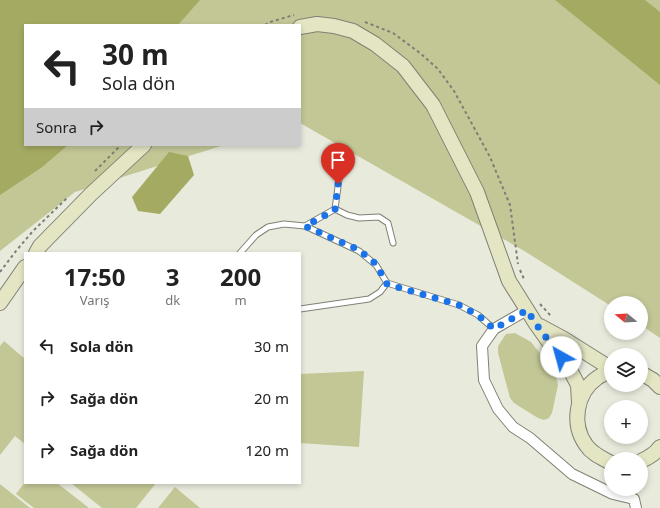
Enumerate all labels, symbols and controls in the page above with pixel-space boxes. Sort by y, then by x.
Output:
text: 30 m [102,35,169,73]
icon: left [36,40,88,92]
text: Sola dön [102,71,175,95]
icon: right [85,116,107,138]
text: Sonra [36,117,77,137]
pin [321,143,355,184]
icon: arrive [327,149,349,171]
text: 17:50 [64,260,125,293]
text: 3 [166,260,180,293]
text: 200 [220,260,261,293]
text: Varış [80,291,110,309]
text: dk [165,291,180,309]
text: m [235,291,247,309]
north arrow [604,296,648,340]
map controls [604,296,648,496]
icon: left [36,335,58,357]
text: Sola dön [70,336,134,356]
text: 30 m [254,336,289,356]
position arrow [540,336,582,378]
button: layers [604,348,648,392]
icon: right [36,387,58,409]
text: Sağa dön [70,388,138,408]
text: 20 m [254,388,289,408]
button: + [604,400,648,444]
icon: right [36,439,58,461]
text: Sağa dön [70,440,138,460]
text: 120 m [245,440,289,460]
button: − [604,452,648,496]

